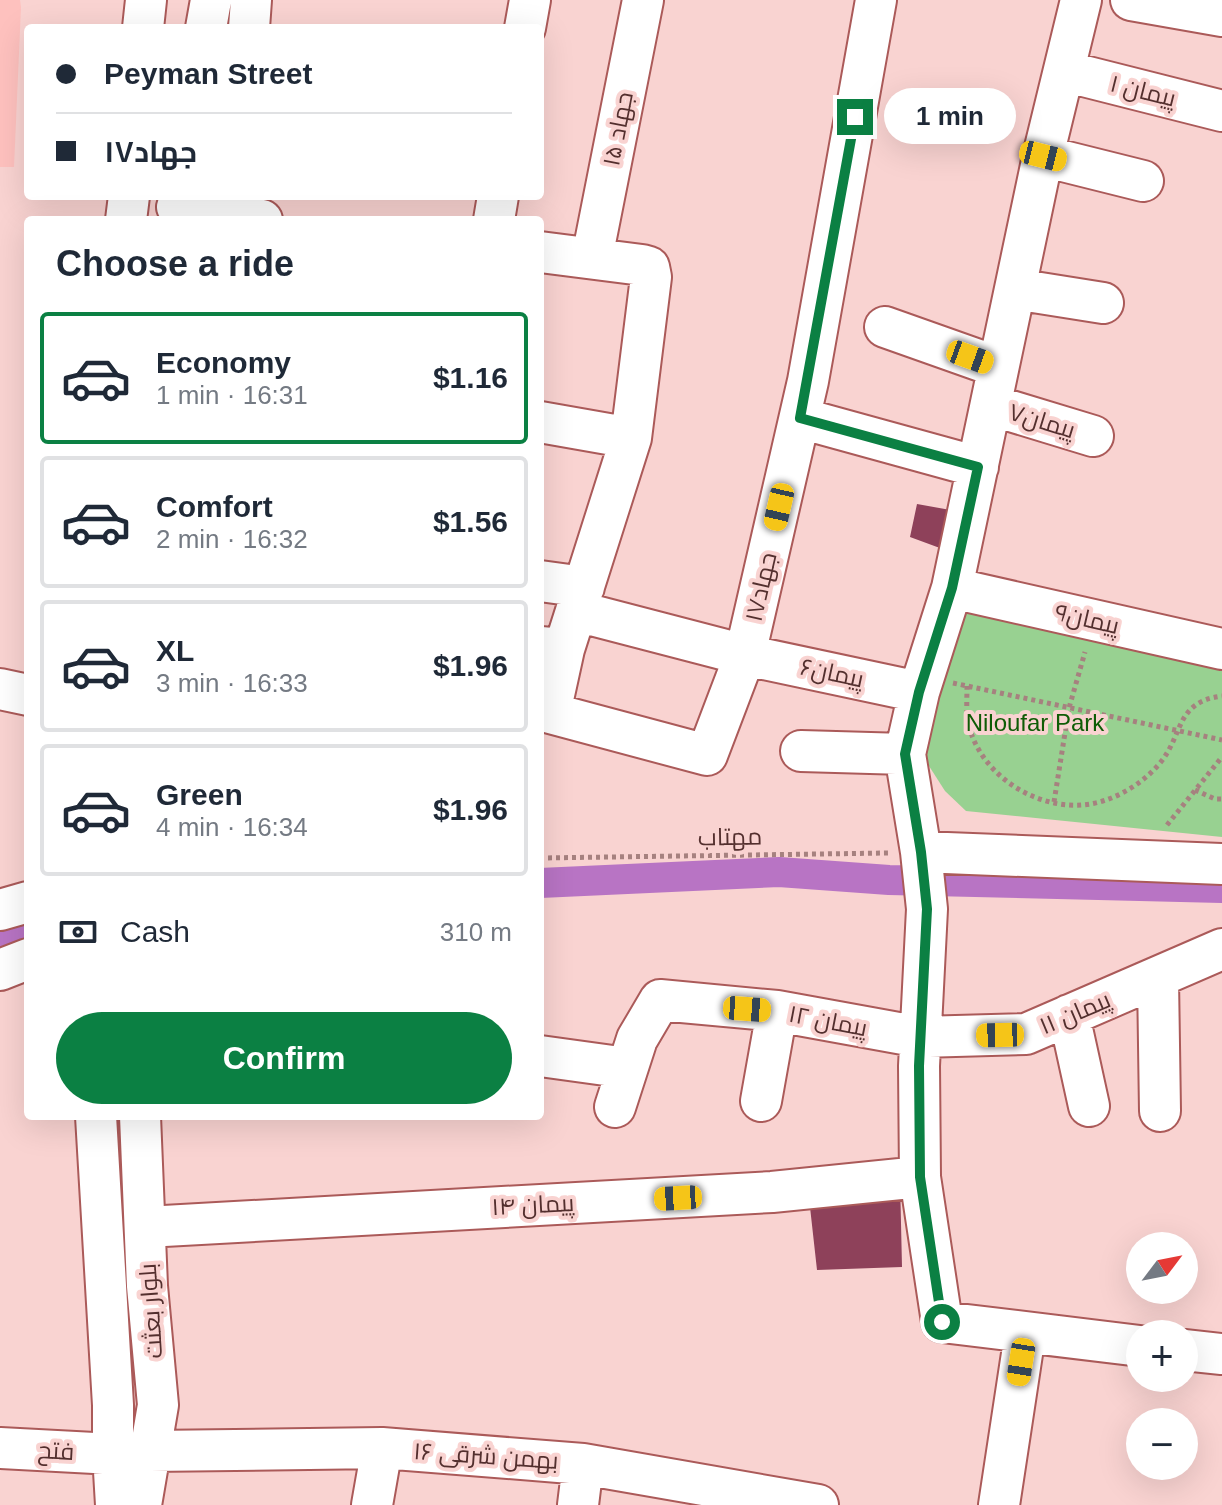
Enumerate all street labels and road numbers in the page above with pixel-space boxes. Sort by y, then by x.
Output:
street label: پیمان ۱ [1107,69,1179,115]
street label: جهاد ۱۵ [597,90,639,168]
street label: پیمان۷ [1005,398,1079,446]
street label: جهاد۱۷ [739,550,783,624]
street label: پیمان۹ [1052,598,1122,642]
street label: پیمان۶ [797,653,867,695]
street label: مهتاب [698,822,762,852]
street label: پیمان ۱۱ [1035,985,1116,1042]
street label: پیمان ۱۲ [786,1000,870,1044]
street label: پیمان ۱۴ [491,1189,576,1223]
street label: بلوار بعثت [134,1262,167,1360]
street label: فتح [37,1436,75,1468]
street label: بهمن شرقی ۱۶ [413,1437,559,1475]

